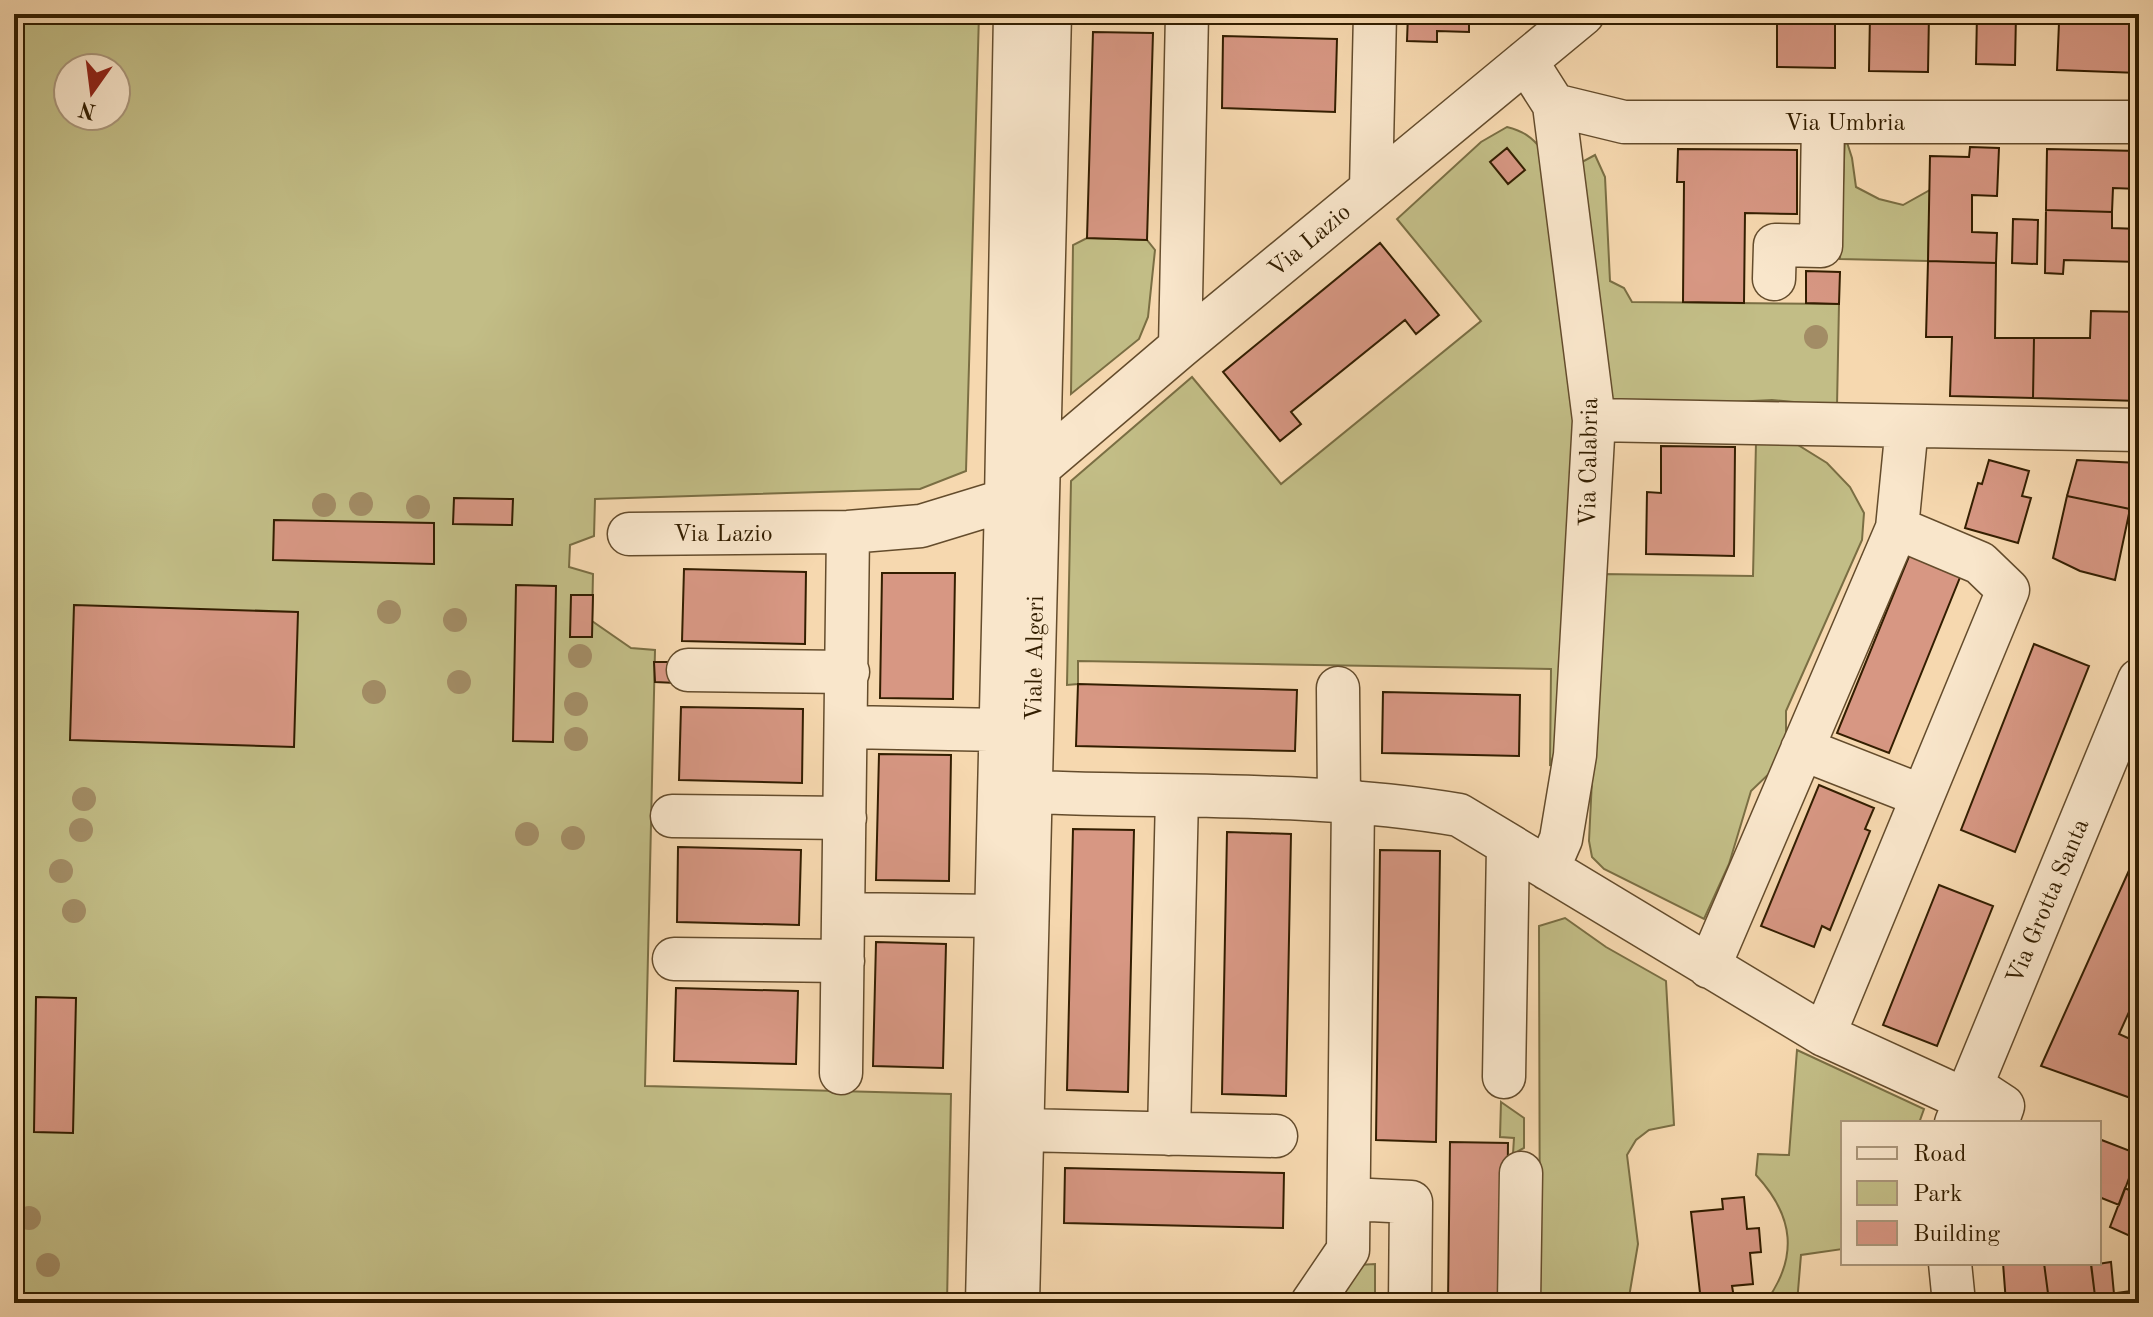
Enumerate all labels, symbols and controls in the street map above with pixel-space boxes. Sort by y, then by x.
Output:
north arrow [52,52,132,132]
text: N [77,97,98,122]
street label: Via Umbria [1785,112,1906,136]
street label: Via Lazio [1264,200,1356,283]
street label: Via Calabria [1577,397,1603,527]
street label: Via Lazio [673,523,773,547]
street label: Viale Algeri [1023,595,1049,721]
street label: Via Grotta Santa [2003,816,2094,988]
legend [1841,1121,2101,1265]
text: Road [1913,1143,1966,1167]
text: Park [1913,1183,1962,1207]
text: Building [1913,1223,2000,1247]

